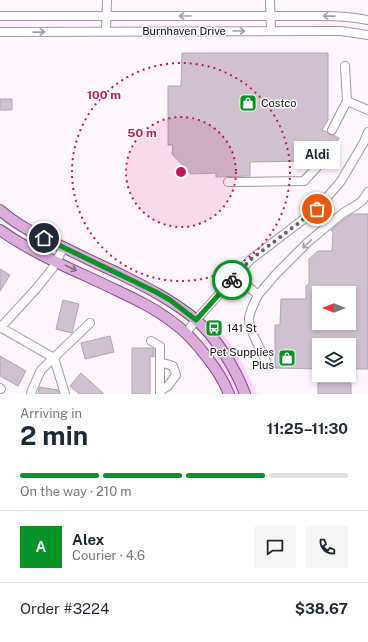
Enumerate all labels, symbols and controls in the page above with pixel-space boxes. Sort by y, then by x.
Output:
one-way arrow [179,12,192,20]
one-way arrow [323,12,336,20]
street label: Burnhaven Drive [142,25,226,37]
one-way arrow [232,27,245,35]
one-way arrow [32,28,45,36]
text: 100 m [87,88,121,102]
shop icon: Costco [238,93,258,113]
place label: Costco [261,97,296,109]
text: 50 m [127,126,157,140]
callout: Aldi [294,141,340,169]
text: Aldi [305,147,329,162]
centre of rings [174,165,188,179]
pin [300,192,334,226]
icon: bag [306,198,328,220]
pin [27,221,61,255]
icon: home [33,227,55,249]
one-way arrow [302,239,312,249]
courier [212,260,252,300]
one-way arrow [65,265,77,272]
icon: bike [221,269,243,291]
north arrow [312,286,356,330]
map controls [312,286,356,382]
bus stop icon: 141 St [204,318,224,338]
place label: 141 St [227,322,257,334]
button: layers [312,338,356,382]
place label: Pet Supplies Plus [209,346,274,371]
shop icon: Pet Supplies Plus [277,348,297,368]
text: Arriving in [20,406,82,421]
text: 2 min [20,420,88,451]
text: 11:25–11:30 [267,420,348,437]
text: On the way · 210 m [20,484,132,499]
button: chat [254,526,296,568]
button: phone [306,526,348,568]
text: Alex [72,531,104,548]
text: A [36,538,46,555]
text: Courier · 4.6 [72,548,145,563]
text: Order #3224 [20,600,109,617]
text: $38.67 [295,600,348,617]

